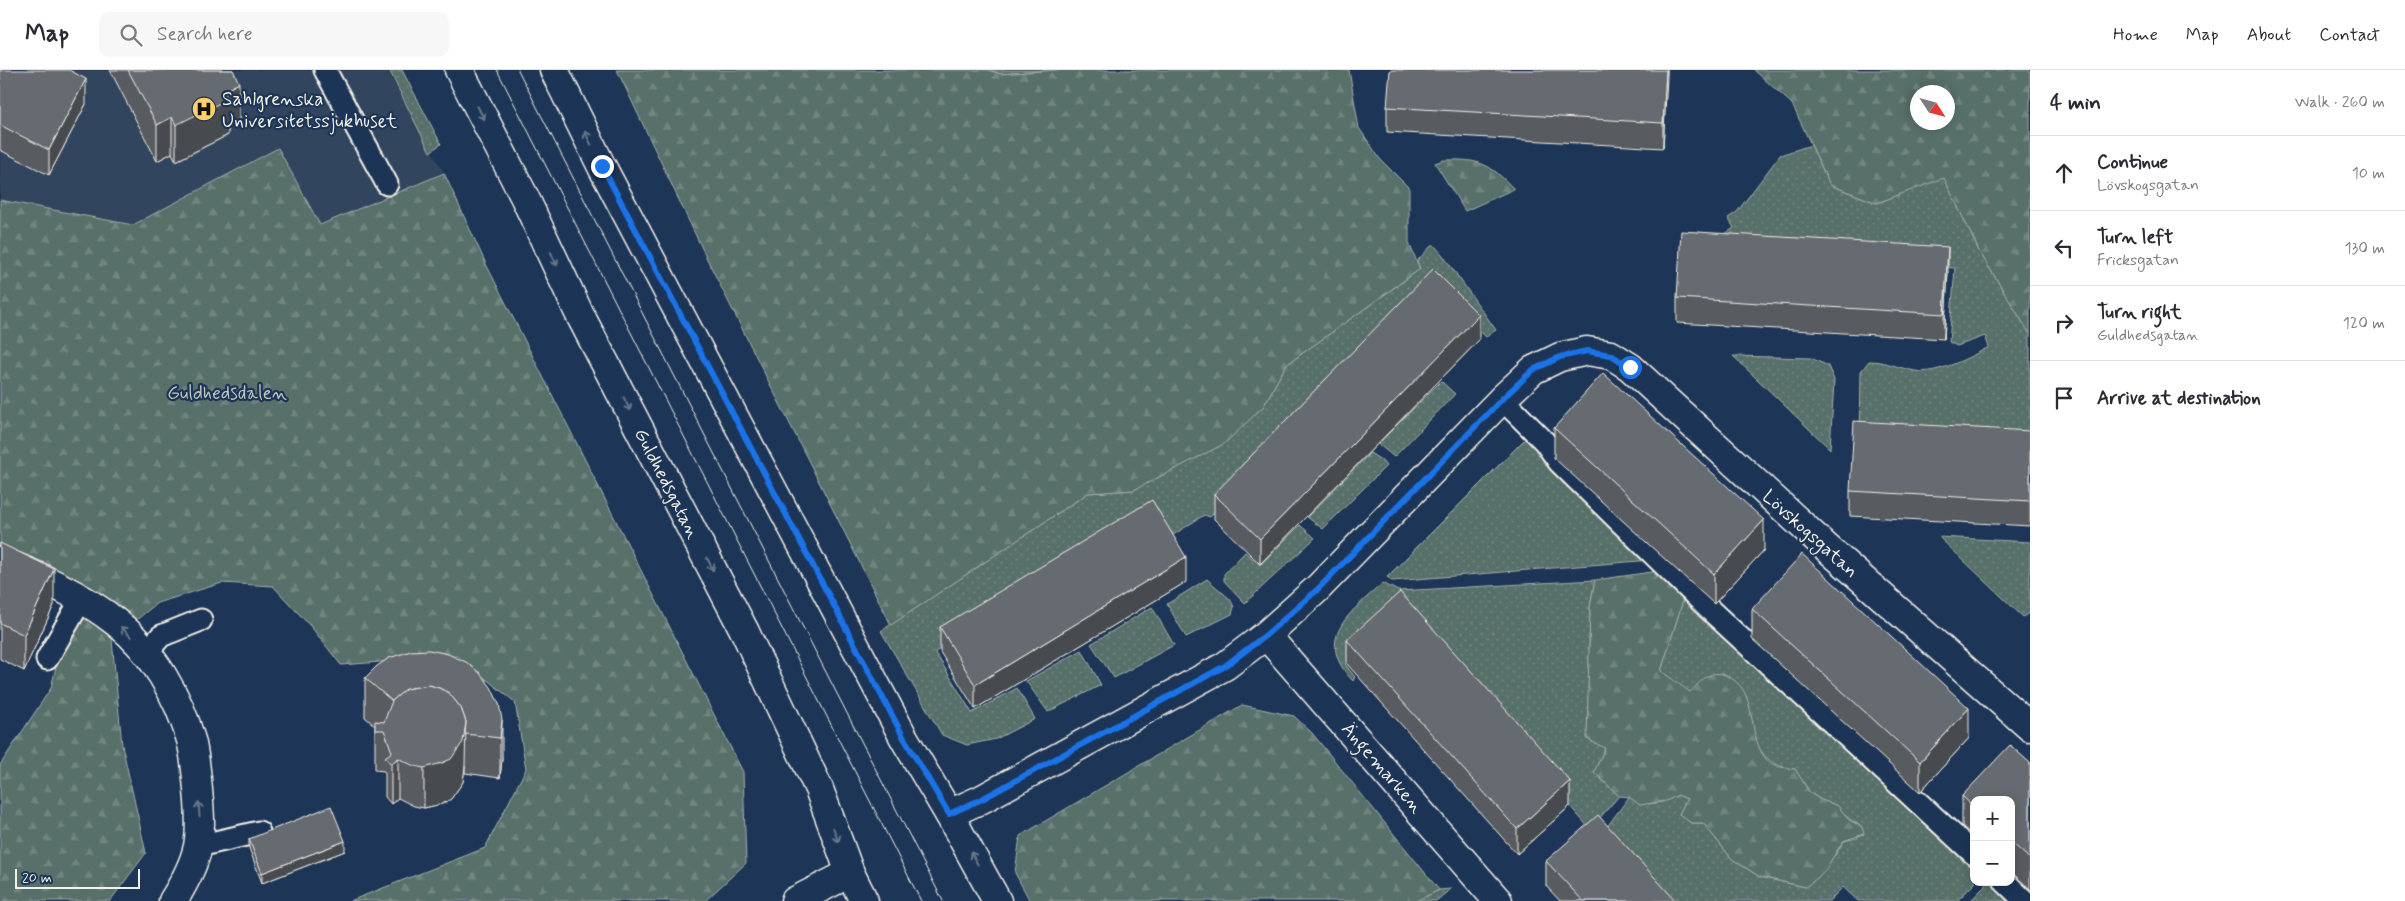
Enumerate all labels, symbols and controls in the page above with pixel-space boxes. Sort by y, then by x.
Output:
search box [99,12,449,57]
text: Map [25,19,69,50]
icon: search [117,21,145,49]
text: Search here [157,22,253,47]
text: Home [2113,23,2158,47]
text: Map [2186,23,2219,47]
text: About [2247,23,2291,47]
text: Contact [2319,23,2380,47]
north arrow [1910,85,1955,130]
place label: Sahlgrenska Universitetssjukhuset [222,87,397,135]
text: 4 min [2050,89,2101,117]
text: Walk · 260 m [2295,92,2385,113]
hospital icon: Sahlgrenska Universitetssjukhuset [191,96,217,122]
one-way arrow [476,106,486,121]
one-way arrow [583,131,592,146]
text: Continue [2097,150,2168,175]
route end [591,155,614,178]
icon: ahead [2050,159,2078,187]
text: 10 m [2352,163,2385,184]
text: Lövskogsgatan [2097,175,2199,196]
text: Turn left [2097,225,2173,250]
icon: left [2050,234,2078,262]
text: 130 m [2344,238,2385,259]
text: Fricksgatan [2097,250,2179,271]
one-way arrow [550,251,559,266]
text: Turn right [2097,300,2181,325]
icon: right [2050,309,2078,337]
text: 120 m [2343,313,2385,334]
text: Guldhedsgatan [2097,325,2199,346]
route start [1619,356,1642,379]
park label: Guldhedsdalen [167,381,287,406]
icon: arrive [2050,384,2078,412]
text: Arrive at destination [2097,386,2261,411]
one-way arrow [623,396,632,411]
street label: Guldhedsgatan [627,424,705,544]
street label: Lövskogsgatan [1755,484,1863,585]
one-way arrow [706,556,715,571]
one-way arrow [120,625,132,638]
street label: Ängemarken [1333,717,1428,821]
map controls [1970,796,2015,886]
button: + [1970,796,2015,841]
one-way arrow [195,801,204,817]
one-way arrow [832,827,841,842]
button: − [1970,841,2015,886]
one-way arrow [969,851,979,866]
scale bar [15,866,140,889]
text: 20 m [22,869,52,887]

